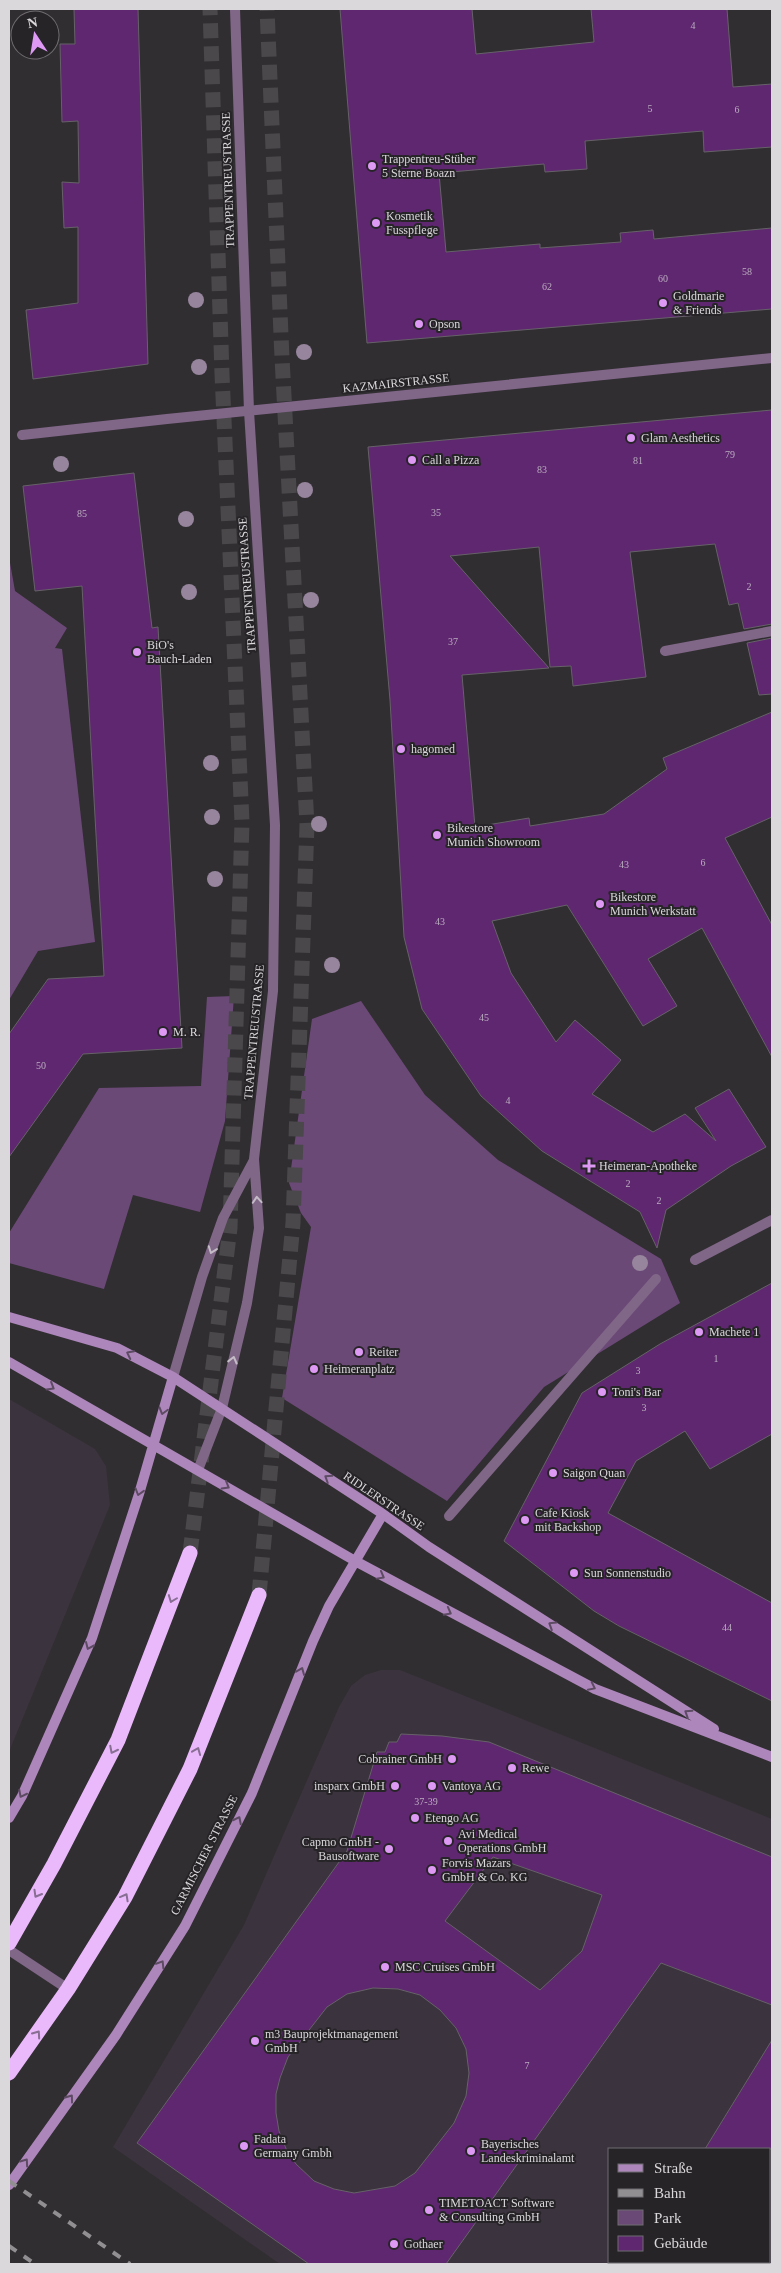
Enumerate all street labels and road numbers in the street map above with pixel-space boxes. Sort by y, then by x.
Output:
street label: TRAPPENTREUSTRASSE [219,112,237,248]
street label: KAZMAIRSTRASSE [342,370,450,396]
street label: TRAPPENTREUSTRASSE [235,517,259,653]
street label: TRAPPENTREUSTRASSE [241,964,267,1100]
street label: RIDLERSTRASSE [341,1469,427,1533]
street label: GARMISCHER STRASSE [168,1793,240,1917]

